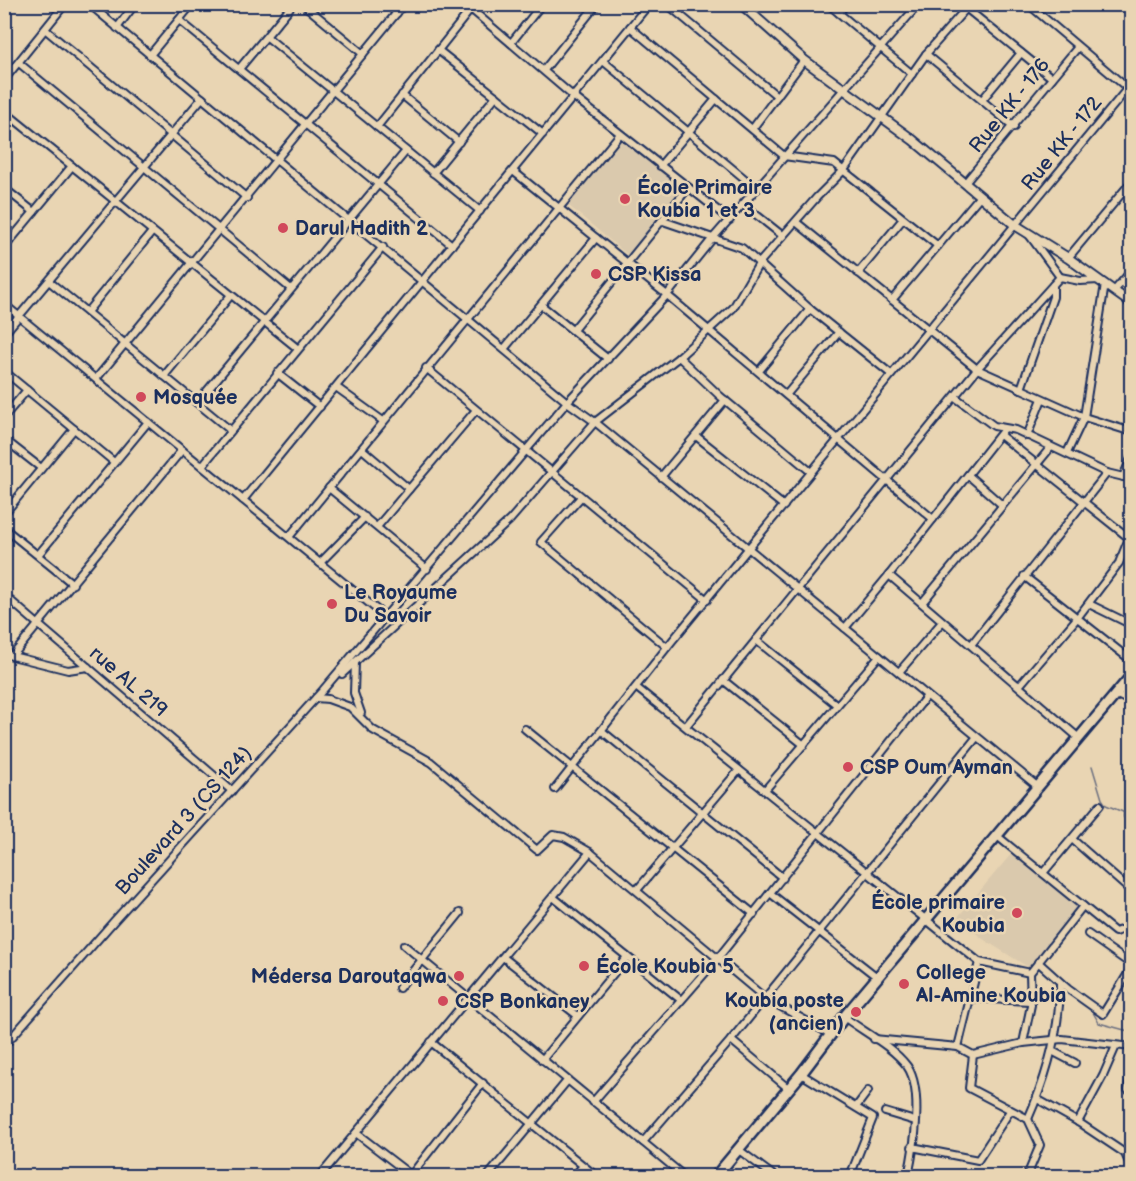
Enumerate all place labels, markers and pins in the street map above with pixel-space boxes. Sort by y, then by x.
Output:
place label: École Primaire Koubia 1 et 3 [637,174,772,223]
marker: École Primaire Koubia 1 et 3 [618,192,632,206]
place label: Darul Hadith 2 [295,217,428,241]
marker: Darul Hadith 2 [276,221,290,235]
place label: CSP Kissa [608,263,702,287]
marker: CSP Kissa [589,267,603,281]
place label: Mosquée [153,386,238,410]
marker: Mosquée [134,390,148,404]
place label: Le Royaume Du Savoir [344,581,457,628]
marker: Le Royaume Du Savoir [325,597,339,611]
place label: CSP Oum Ayman [860,756,1013,780]
marker: CSP Oum Ayman [841,760,855,774]
place label: École primaire Koubia [871,889,1005,938]
marker: École primaire Koubia [1010,906,1024,920]
place label: École Koubia 5 [596,953,734,979]
marker: École Koubia 5 [577,959,591,973]
place label: College Al-Amine Koubia [915,961,1067,1008]
place label: Médersa Daroutaqwa [251,965,447,989]
marker: Médersa Daroutaqwa [452,969,466,983]
marker: College Al-Amine Koubia [897,977,911,991]
place label: Koubia poste (ancien) [724,989,844,1036]
place label: CSP Bonkaney [455,990,590,1014]
marker: CSP Bonkaney [436,994,450,1008]
marker: Koubia poste (ancien) [849,1005,863,1019]

